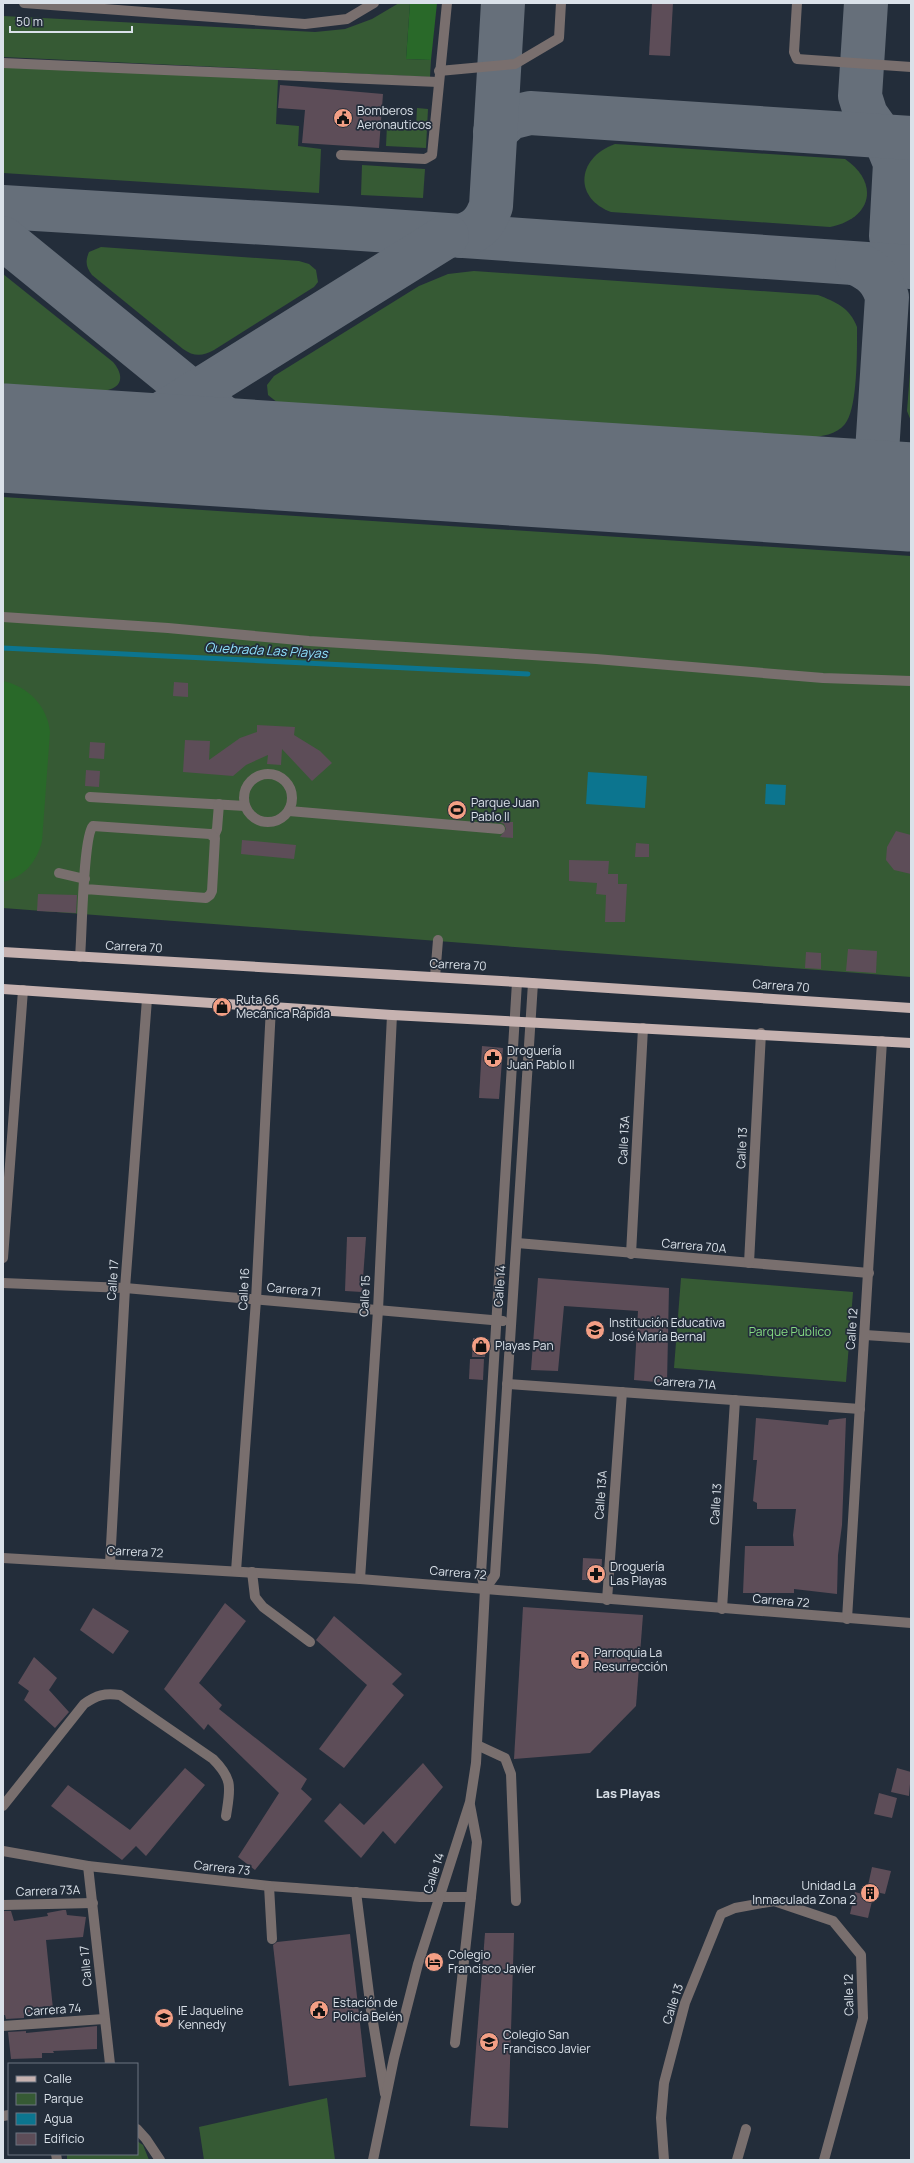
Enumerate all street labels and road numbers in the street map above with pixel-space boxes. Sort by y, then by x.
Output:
street label: Carrera 70 [105,937,163,956]
street label: Carrera 70 [429,955,487,974]
street label: Carrera 70 [752,975,810,996]
street label: Calle 13A [614,1115,633,1165]
street label: Calle 13 [732,1127,751,1169]
street label: Carrera 70A [661,1234,728,1257]
street label: Calle 17 [103,1259,122,1301]
street label: Calle 14 [490,1264,509,1308]
street label: Calle 16 [234,1267,253,1311]
street label: Calle 15 [355,1275,374,1317]
street label: Carrera 71 [266,1279,322,1300]
street label: Calle 12 [842,1307,861,1350]
street label: Carrera 71A [653,1372,717,1393]
street label: Calle 13A [590,1469,611,1520]
street label: Calle 13 [706,1483,725,1525]
street label: Carrera 72 [106,1542,164,1561]
street label: Carrera 72 [429,1562,487,1583]
street label: Carrera 72 [752,1590,810,1611]
street label: Calle 14 [419,1850,448,1895]
street label: Carrera 73 [193,1856,251,1879]
street label: Carrera 73A [16,1881,81,1900]
street label: Calle 17 [75,1945,96,1987]
street label: Calle 12 [840,1974,857,2016]
street label: Calle 13 [658,1981,687,2026]
street label: Carrera 74 [24,1999,82,2020]

